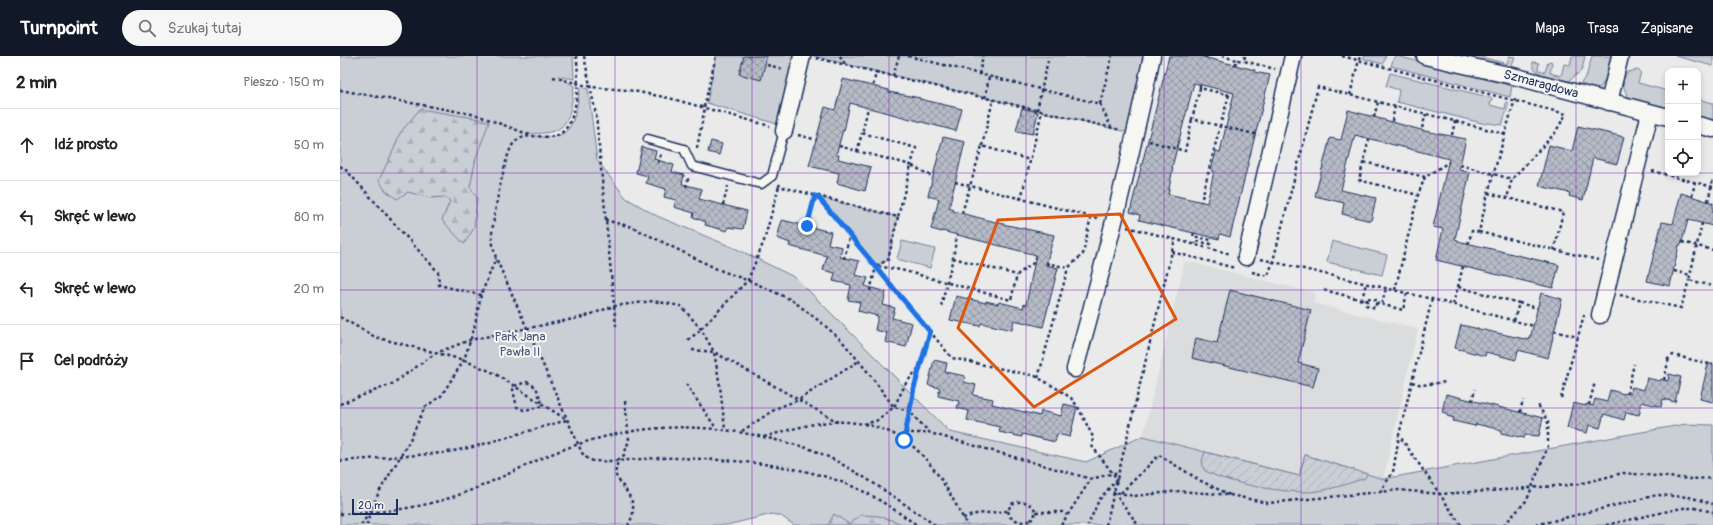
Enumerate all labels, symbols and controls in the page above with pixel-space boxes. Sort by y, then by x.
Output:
search box [122,10,402,46]
text: Turnpoint [20,16,98,40]
icon: search [136,17,158,39]
text: Szukaj tutaj [168,19,242,38]
text: Mapa [1535,20,1565,37]
text: Trasa [1587,20,1619,37]
text: Zapisane [1641,20,1693,37]
street label: Szmaragdowa [1502,66,1580,102]
map controls [1665,68,1701,176]
button: + [1665,68,1701,104]
text: 2 min [16,72,57,93]
text: Pieszo · 150 m [243,74,324,90]
button: − [1665,104,1701,140]
icon: ahead [16,134,38,156]
text: Idź prosto [54,135,118,154]
text: 50 m [294,137,324,153]
button: locate [1665,140,1701,176]
icon: left [16,206,38,228]
text: Skręć w lewo [54,207,136,226]
text: 80 m [294,209,324,225]
route end [798,217,816,235]
icon: left [16,278,38,300]
text: Skręć w lewo [54,279,136,298]
text: 20 m [293,281,324,297]
park label: Park Jana Pawła II [495,329,545,360]
icon: arrive [16,350,38,372]
text: Cel podróży [54,351,128,370]
route start [895,431,913,449]
scale bar [352,497,398,516]
text: 20 m [358,499,384,512]

